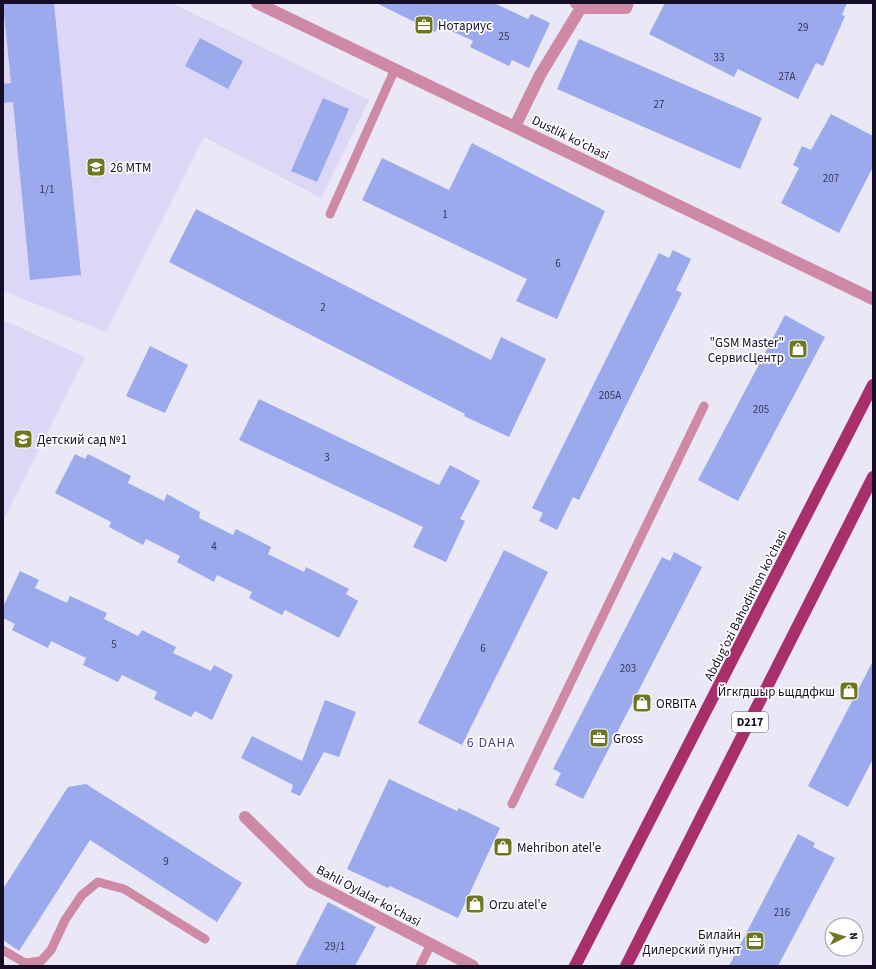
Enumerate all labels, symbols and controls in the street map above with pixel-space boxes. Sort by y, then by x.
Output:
office icon: Нотариус [413,14,435,36]
place label: Нотариус [438,17,492,35]
house number: 29 [798,20,808,35]
house number: 25 [499,29,509,44]
house number: 33 [714,50,724,65]
house number: 27А [779,69,795,84]
house number: 27 [654,97,664,112]
street label: Dustlik ko'chasi [529,111,612,164]
school or university icon: 26 MTM [85,156,107,178]
place label: 26 MTM [110,159,151,177]
house number: 207 [823,171,839,186]
house number: 1/1 [40,182,54,197]
house number: 1 [442,207,448,222]
house number: 6 [555,256,561,271]
house number: 2 [320,300,326,315]
place label: "GSM Master" СервисЦентр [708,334,784,367]
shop icon: "GSM Master" СервисЦентр [787,338,809,360]
house number: 205A [599,388,621,403]
house number: 205 [753,402,769,417]
school or university icon: Детский сад №1 [12,428,34,450]
place label: Детский сад №1 [37,431,127,449]
house number: 3 [324,450,330,465]
street label: Abdug’ozi Bahodirhon ko’chasi [700,527,792,684]
house number: 4 [211,539,217,554]
house number: 5 [111,637,117,652]
house number: 6 [480,641,486,656]
house number: 203 [620,661,636,676]
shop icon: Йгкгдшыр ьщддфкш [838,680,860,702]
place label: Йгкгдшыр ьщддфкш [718,683,835,701]
shop icon: ORBITA [631,692,653,714]
place label: ORBITA [656,695,698,713]
road number: D217 [732,712,768,732]
office icon: Gross [588,727,610,749]
place label: Gross [613,730,644,748]
district label: 6 DAHA [467,733,515,753]
shop icon: Mehribon atel'e [492,836,514,858]
place label: Mehribon atel'e [517,839,601,857]
house number: 9 [163,854,169,869]
street label: Bahli Oylalar ko'chasi [313,861,424,931]
shop icon: Orzu atel'e [464,893,486,915]
place label: Orzu atel'e [489,896,547,914]
house number: 216 [774,905,791,920]
north arrow [824,917,864,957]
place label: Билайн Дилерский пункт [642,926,741,959]
office icon: Билайн Дилерский пункт [744,930,766,952]
text: N [846,932,861,940]
house number: 29/1 [325,939,345,954]

